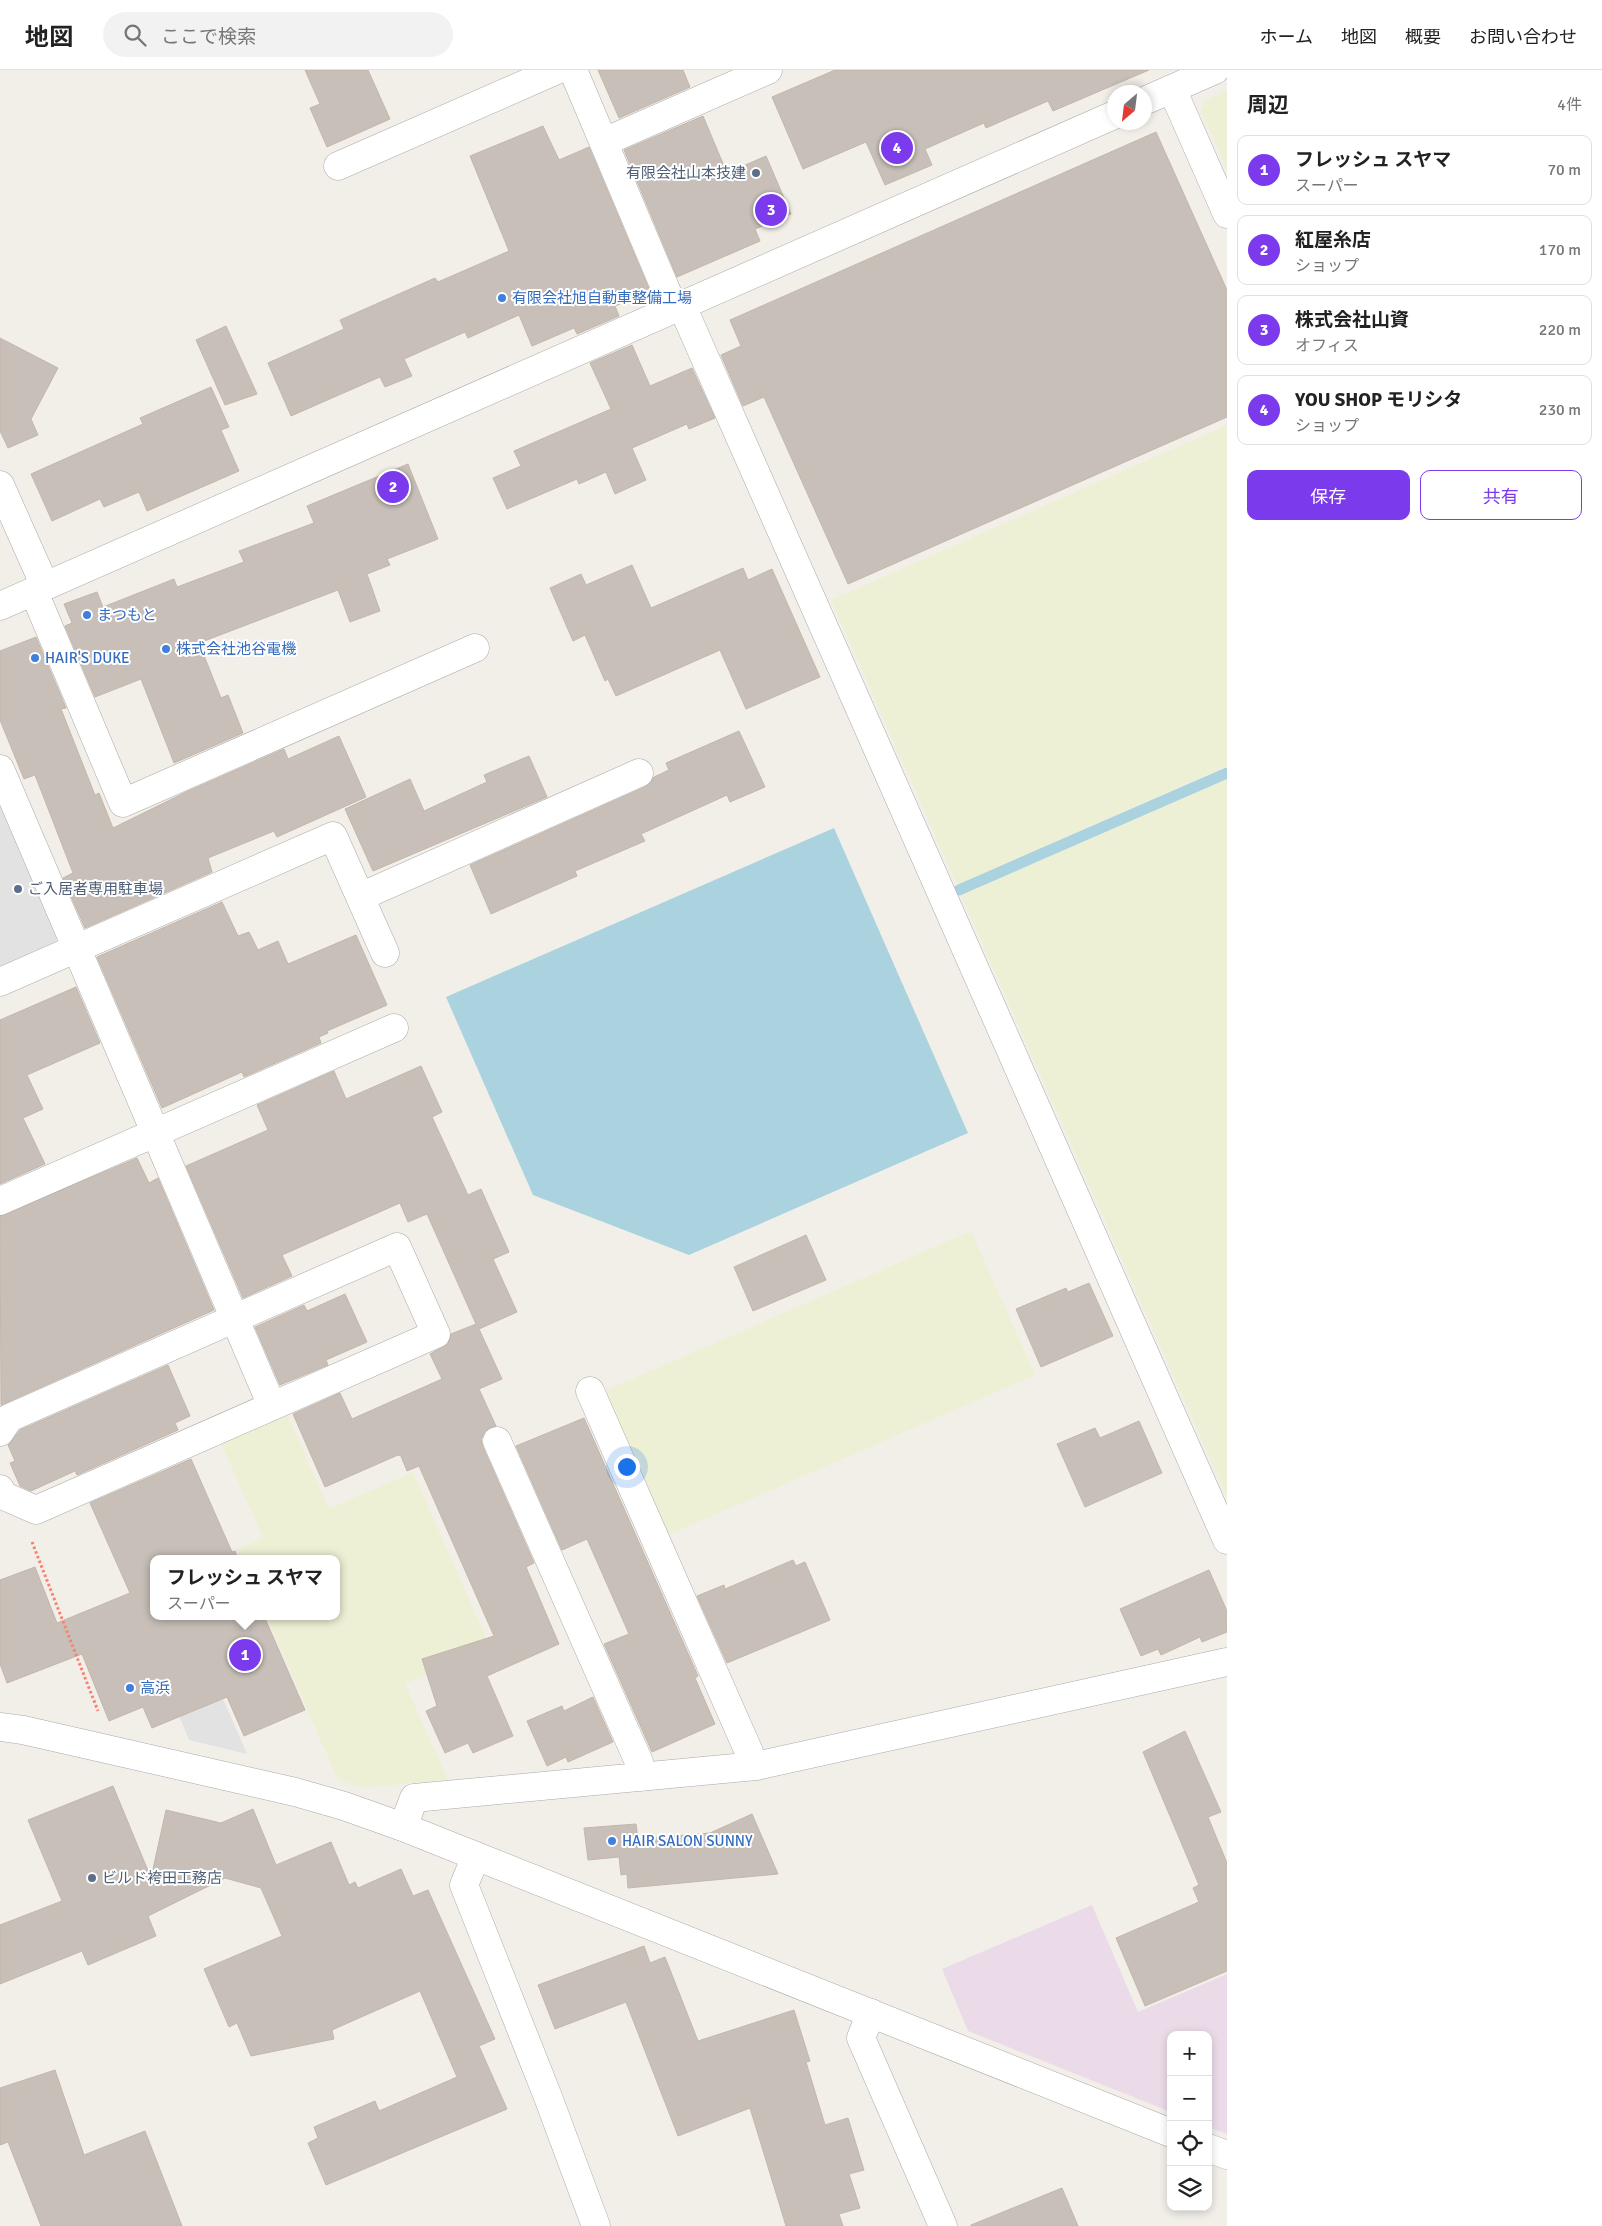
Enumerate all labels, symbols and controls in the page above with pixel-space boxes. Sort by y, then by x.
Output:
search box [103,12,453,57]
icon: search [121,21,149,49]
text: 地図 [25,22,73,52]
text: ここで検索 [161,25,256,49]
text: ホーム [1260,26,1313,48]
text: 地図 [1341,26,1377,48]
text: 概要 [1405,26,1441,48]
text: お問い合わせ [1469,26,1577,48]
north arrow [1107,85,1152,130]
text: 周辺 [1247,92,1289,118]
text: 4件 [1557,95,1582,115]
pin: 4 [881,129,913,167]
text: フレッシュ スヤマ [1295,148,1451,172]
text: 1 [1260,160,1268,180]
text: 70 m [1547,160,1581,180]
place label: 有限会社山本技建 [626,164,746,182]
marker: 有限会社山本技建 [750,167,762,179]
text: スーパー [1295,176,1359,196]
pin: 3 [755,191,787,229]
text: 紅屋糸店 [1295,228,1371,252]
text: 2 [1260,240,1268,260]
text: 170 m [1539,240,1581,260]
text: ショップ [1295,256,1359,276]
place label: 有限会社旭自動車整備工場 [512,289,692,307]
marker: 有限会社旭自動車整備工場 [496,292,508,304]
text: 株式会社山資 [1295,308,1409,332]
text: 3 [1260,320,1268,340]
text: 220 m [1539,320,1581,340]
text: オフィス [1295,336,1359,356]
text: YOU SHOP モリシタ [1295,388,1462,412]
text: 4 [1260,400,1268,420]
text: 230 m [1539,400,1581,420]
text: ショップ [1295,416,1359,436]
pin: 2 [377,468,409,506]
button: 保存 [1247,470,1410,520]
button: 共有 [1420,470,1582,520]
place label: まつもと [97,606,157,624]
marker: まつもと [81,609,93,621]
place label: 株式会社池谷電機 [176,640,296,658]
marker: 株式会社池谷電機 [160,643,172,655]
place label: HAIR'S DUKE [45,649,130,667]
marker: HAIR'S DUKE [29,652,41,664]
place label: ご入居者専用駐車場 [28,880,163,898]
marker: ご入居者専用駐車場 [12,883,24,895]
your location [614,1454,640,1480]
popup [150,1555,340,1620]
text: フレッシュ スヤマ [167,1566,323,1590]
text: スーパー [167,1594,231,1614]
pin: 1 [229,1636,261,1674]
place label: 高浜 [140,1679,170,1697]
marker: 高浜 [124,1682,136,1694]
place label: HAIR SALON SUNNY [622,1832,753,1850]
marker: HAIR SALON SUNNY [606,1835,618,1847]
place label: ビルド袴田工務店 [102,1869,222,1887]
marker: ビルド袴田工務店 [86,1872,98,1884]
map controls [1167,2031,1212,2211]
button: + [1167,2031,1212,2076]
button: − [1167,2076,1212,2121]
button: locate [1167,2121,1212,2166]
button: layers [1167,2166,1212,2211]

